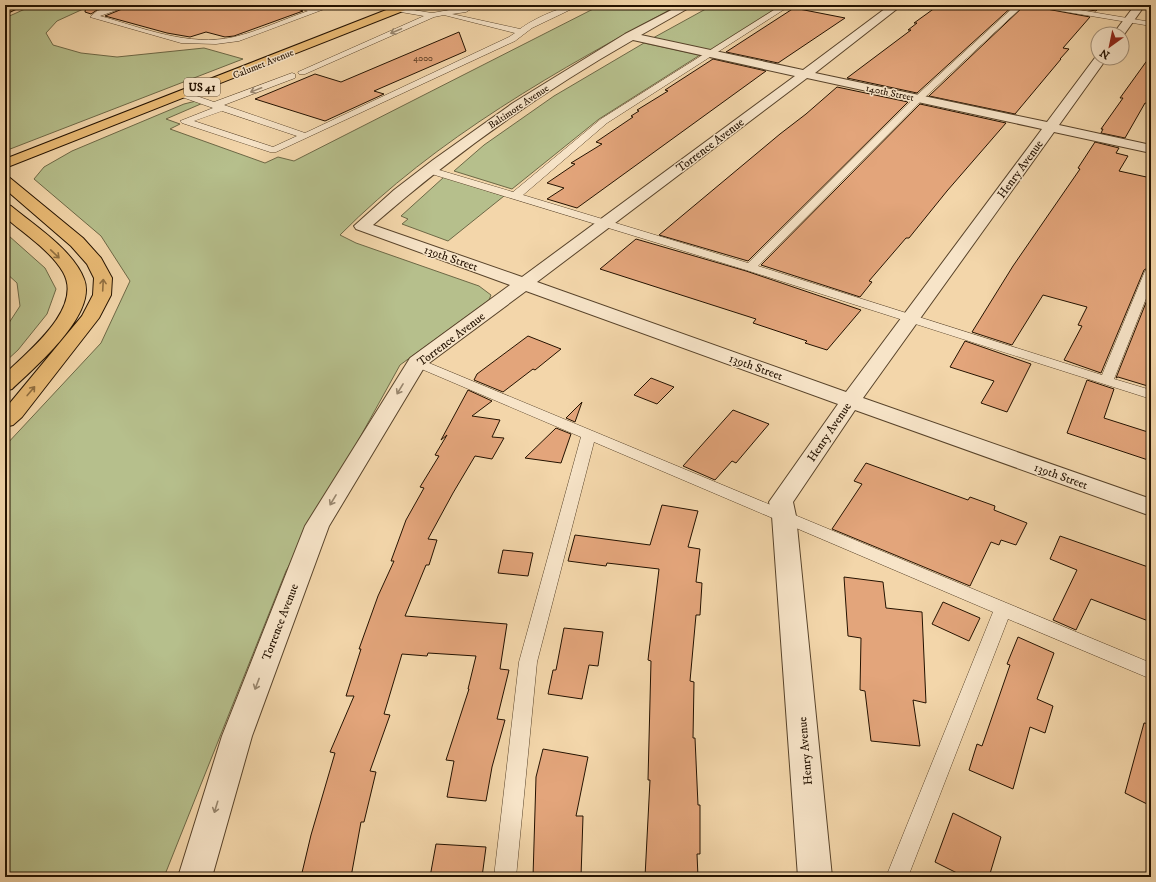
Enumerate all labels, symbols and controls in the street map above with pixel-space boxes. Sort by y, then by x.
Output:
north arrow [1090,26,1130,66]
one-way arrow [390,28,402,35]
text: N [1097,45,1113,62]
street label: Calumet Avenue [231,46,296,82]
house number: 4000 [413,53,433,64]
road number: US 41 [184,78,220,96]
street label: Baltimore Avenue [486,82,551,132]
street label: 140th Street [865,82,915,104]
one-way arrow [250,86,262,94]
street label: Torrence Avenue [673,115,747,176]
street label: Henry Avenue [994,137,1047,201]
street label: 139th Street [422,242,480,275]
one-way arrow [50,249,60,259]
one-way arrow [99,279,106,292]
street label: Torrence Avenue [414,309,488,370]
street label: 139th Street [727,351,785,384]
one-way arrow [396,383,404,395]
one-way arrow [27,386,36,397]
street label: Henry Avenue [804,400,855,465]
street label: 139th Street [1032,460,1090,493]
one-way arrow [328,494,336,506]
street label: Torrence Avenue [259,582,302,663]
one-way arrow [252,678,260,690]
street label: Henry Avenue [795,716,816,786]
one-way arrow [212,801,219,814]

